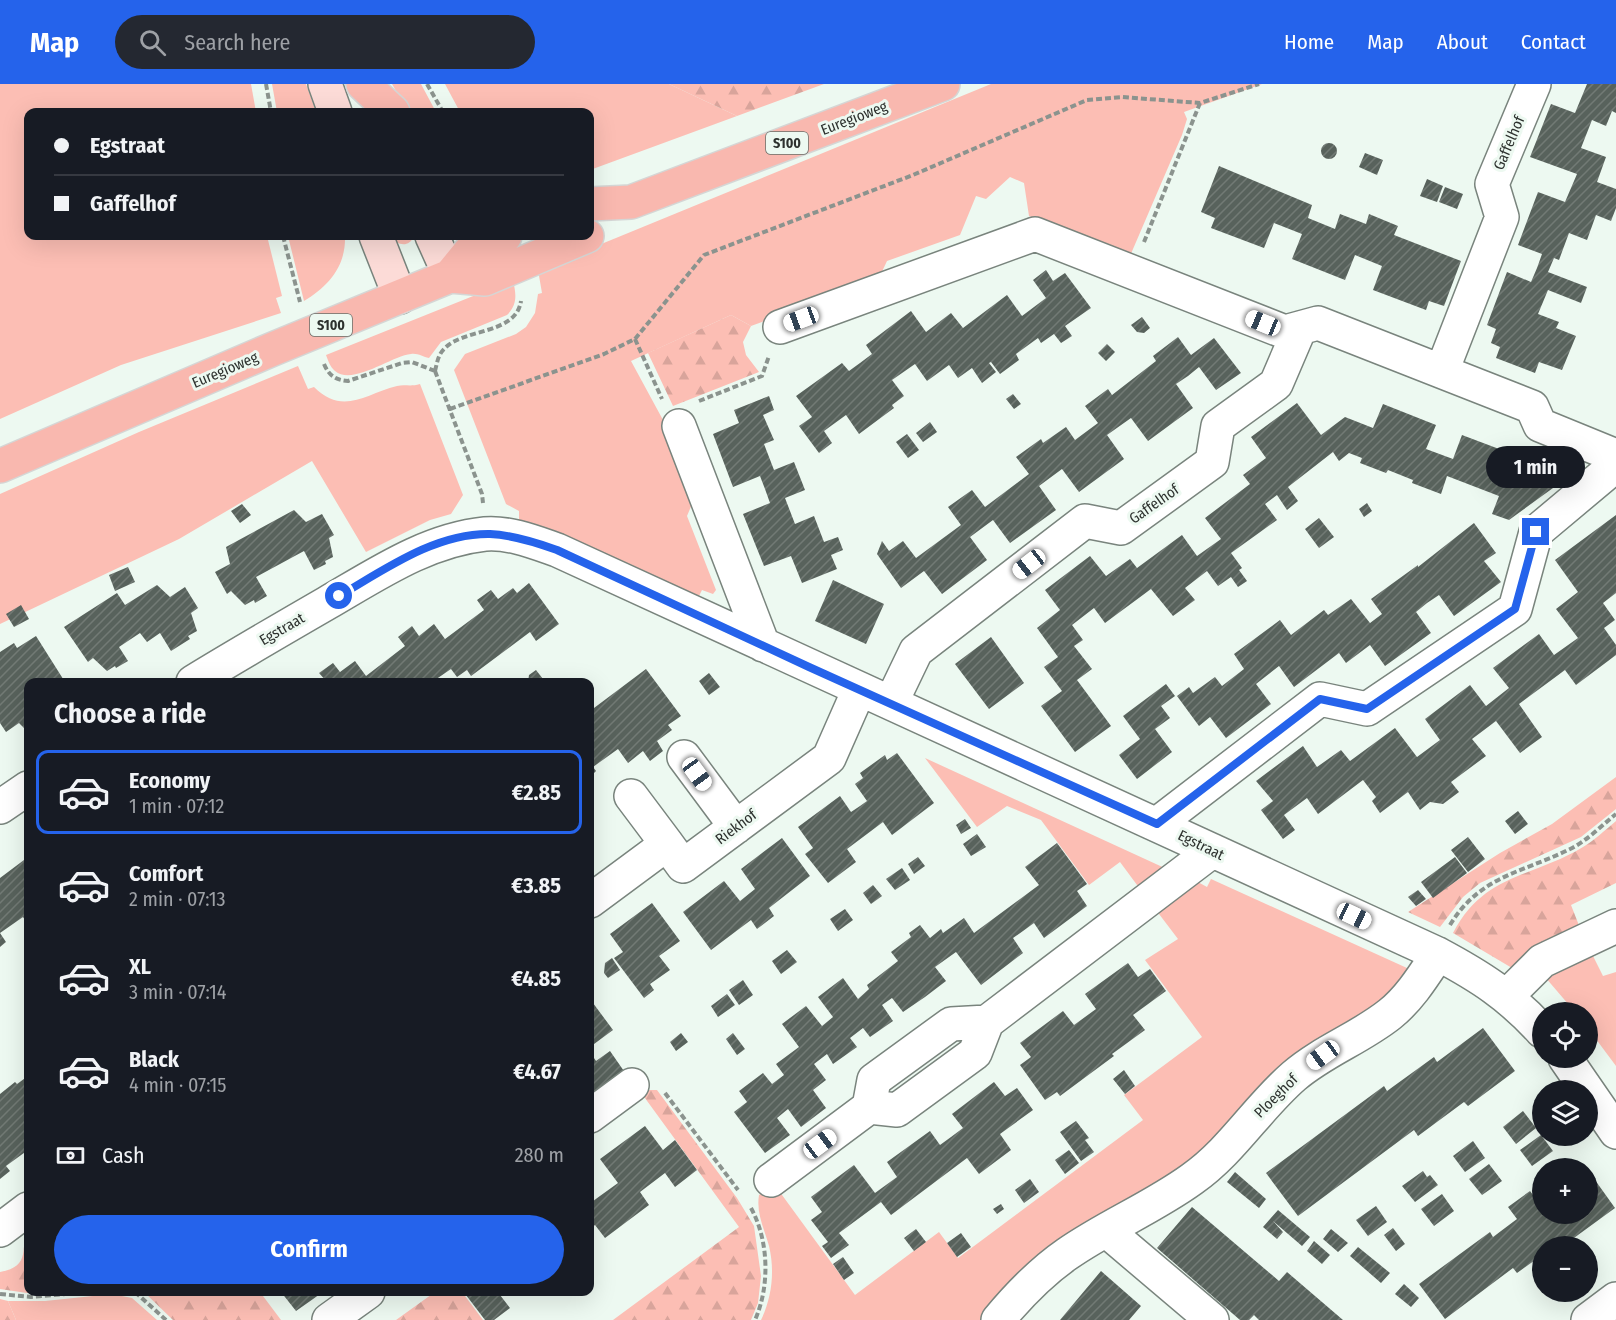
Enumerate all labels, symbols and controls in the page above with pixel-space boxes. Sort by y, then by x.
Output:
search box [115,15,535,69]
text: Map [30,26,79,59]
icon: search [136,26,169,59]
text: Search here [184,29,290,56]
text: Home [1284,29,1334,55]
text: Map [1367,29,1404,55]
text: About [1437,29,1488,55]
text: Contact [1521,29,1586,55]
street label: Euregioweg [818,97,890,139]
street label: Gaffelhof [1490,112,1529,173]
text: Egstraat [90,132,165,159]
road number: S100 [766,132,808,154]
text: Gaffelhof [90,190,176,217]
car [781,304,821,334]
car [1243,308,1283,338]
road number: S100 [310,314,352,336]
street label: Euregioweg [189,348,261,392]
callout: 1 min [1486,445,1586,487]
text: 1 min [1514,455,1557,479]
street label: Gaffelhof [1126,480,1184,528]
route end [1522,518,1549,545]
car [1009,546,1049,582]
route start [325,582,352,609]
street label: Egstraat [256,609,308,649]
text: Choose a ride [54,698,206,730]
car [679,754,715,794]
icon: car [57,765,111,819]
text: Economy [129,767,210,794]
text: €2.85 [512,779,561,806]
text: 1 min · 07:12 [129,794,224,818]
street label: Riekhof [712,805,761,848]
street label: Egstraat [1175,826,1227,864]
icon: car [57,858,111,912]
text: Comfort [129,860,203,887]
text: €3.85 [511,872,561,899]
text: 2 min · 07:13 [129,887,226,911]
car [1334,900,1374,932]
icon: car [57,951,111,1005]
text: XL [129,953,151,980]
text: €4.85 [511,965,561,992]
text: 3 min · 07:14 [129,980,226,1004]
map controls [1532,1002,1598,1302]
button: locate [1532,1002,1598,1068]
car [1303,1037,1343,1073]
icon: car [57,1044,111,1098]
text: Black [129,1046,179,1073]
text: €4.67 [513,1058,561,1085]
street label: Ploeghof [1250,1069,1303,1122]
text: 4 min · 07:15 [129,1073,227,1097]
button: layers [1532,1080,1598,1146]
car [800,1126,840,1162]
icon: cash [54,1139,87,1172]
text: Cash [102,1142,145,1169]
text: 280 m [515,1143,564,1167]
button: + [1532,1158,1598,1224]
button: Confirm [54,1215,564,1284]
button: − [1532,1236,1598,1302]

